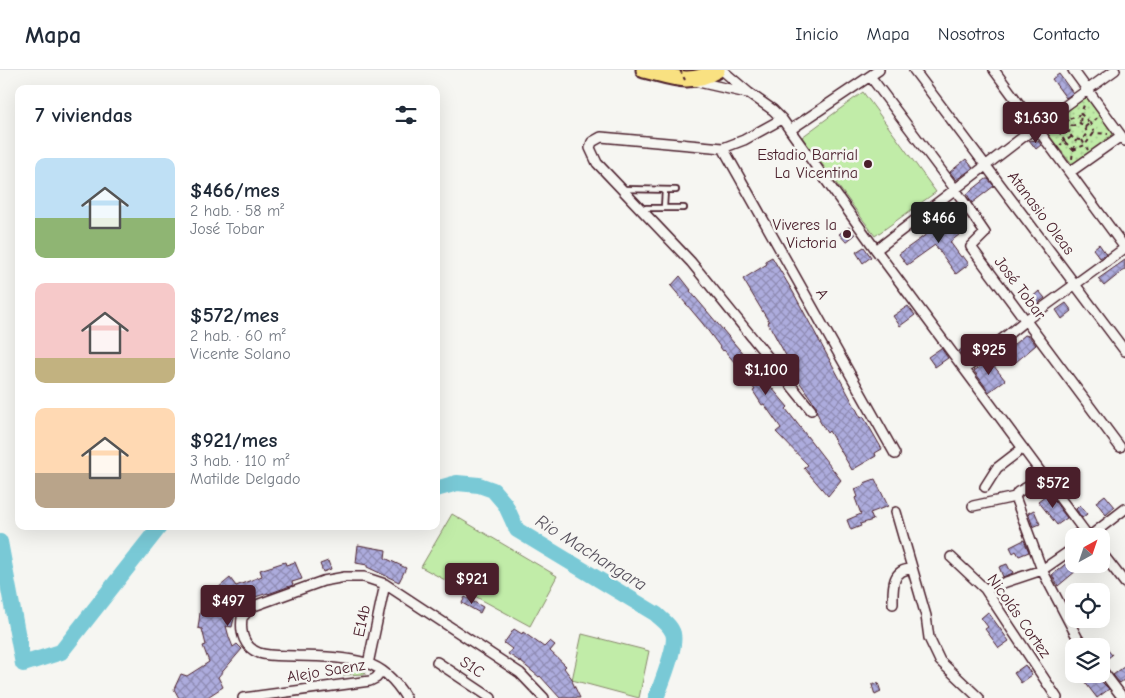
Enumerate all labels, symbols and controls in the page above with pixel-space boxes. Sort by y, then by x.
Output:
text: Mapa [25,21,81,49]
text: Inicio [795,24,839,45]
text: Mapa [867,24,910,45]
text: Nosotros [938,24,1005,45]
text: Contacto [1033,24,1100,45]
icon: filters [392,101,420,129]
pin: $1,630 [995,102,1077,144]
text: 7 viviendas [35,103,132,127]
text: $1,630 [1014,109,1058,127]
place label: Estadio Barrial La Vicentina [757,146,858,182]
marker: Estadio Barrial La Vicentina [862,158,874,170]
street label: Atanasio Oleas [1004,168,1078,258]
icon: home [75,178,135,238]
text: $466/mes [190,178,280,202]
text: 2 hab. · 58 m² [190,202,284,220]
pin: $466 [909,202,969,244]
text: $466 [922,209,956,227]
place label: Viveres la Victoria [773,216,837,252]
text: José Tobar [190,220,264,238]
marker: Viveres la Victoria [841,228,853,240]
street label: José Tobar [991,253,1050,324]
street label: A [812,286,832,302]
icon: home [75,303,135,363]
text: $572/mes [190,303,279,327]
text: 2 hab. · 60 m² [190,327,286,345]
pin: $925 [959,334,1019,376]
text: $925 [972,341,1006,359]
text: Vicente Solano [190,345,291,363]
pin: $1,100 [725,354,807,396]
text: $1,100 [744,361,788,379]
icon: home [75,428,135,488]
text: $921/mes [190,428,278,452]
text: 3 hab. · 110 m² [190,452,289,470]
pin: $572 [1023,466,1083,509]
text: Matilde Delgado [190,470,300,488]
text: $572 [1036,474,1070,492]
water label: Rio Machangara [532,510,650,596]
north arrow [1065,528,1110,572]
map controls [1065,528,1110,683]
pin: $921 [442,562,502,605]
text: $921 [456,570,488,588]
street label: Nicolás Cortez [984,571,1054,661]
button: locate [1065,583,1110,628]
pin: $497 [198,584,258,627]
text: $497 [212,592,244,610]
street label: E14b [350,603,374,639]
button: layers [1065,638,1110,683]
street label: S1C [457,653,488,682]
street label: Alejo Saenz [285,656,367,686]

